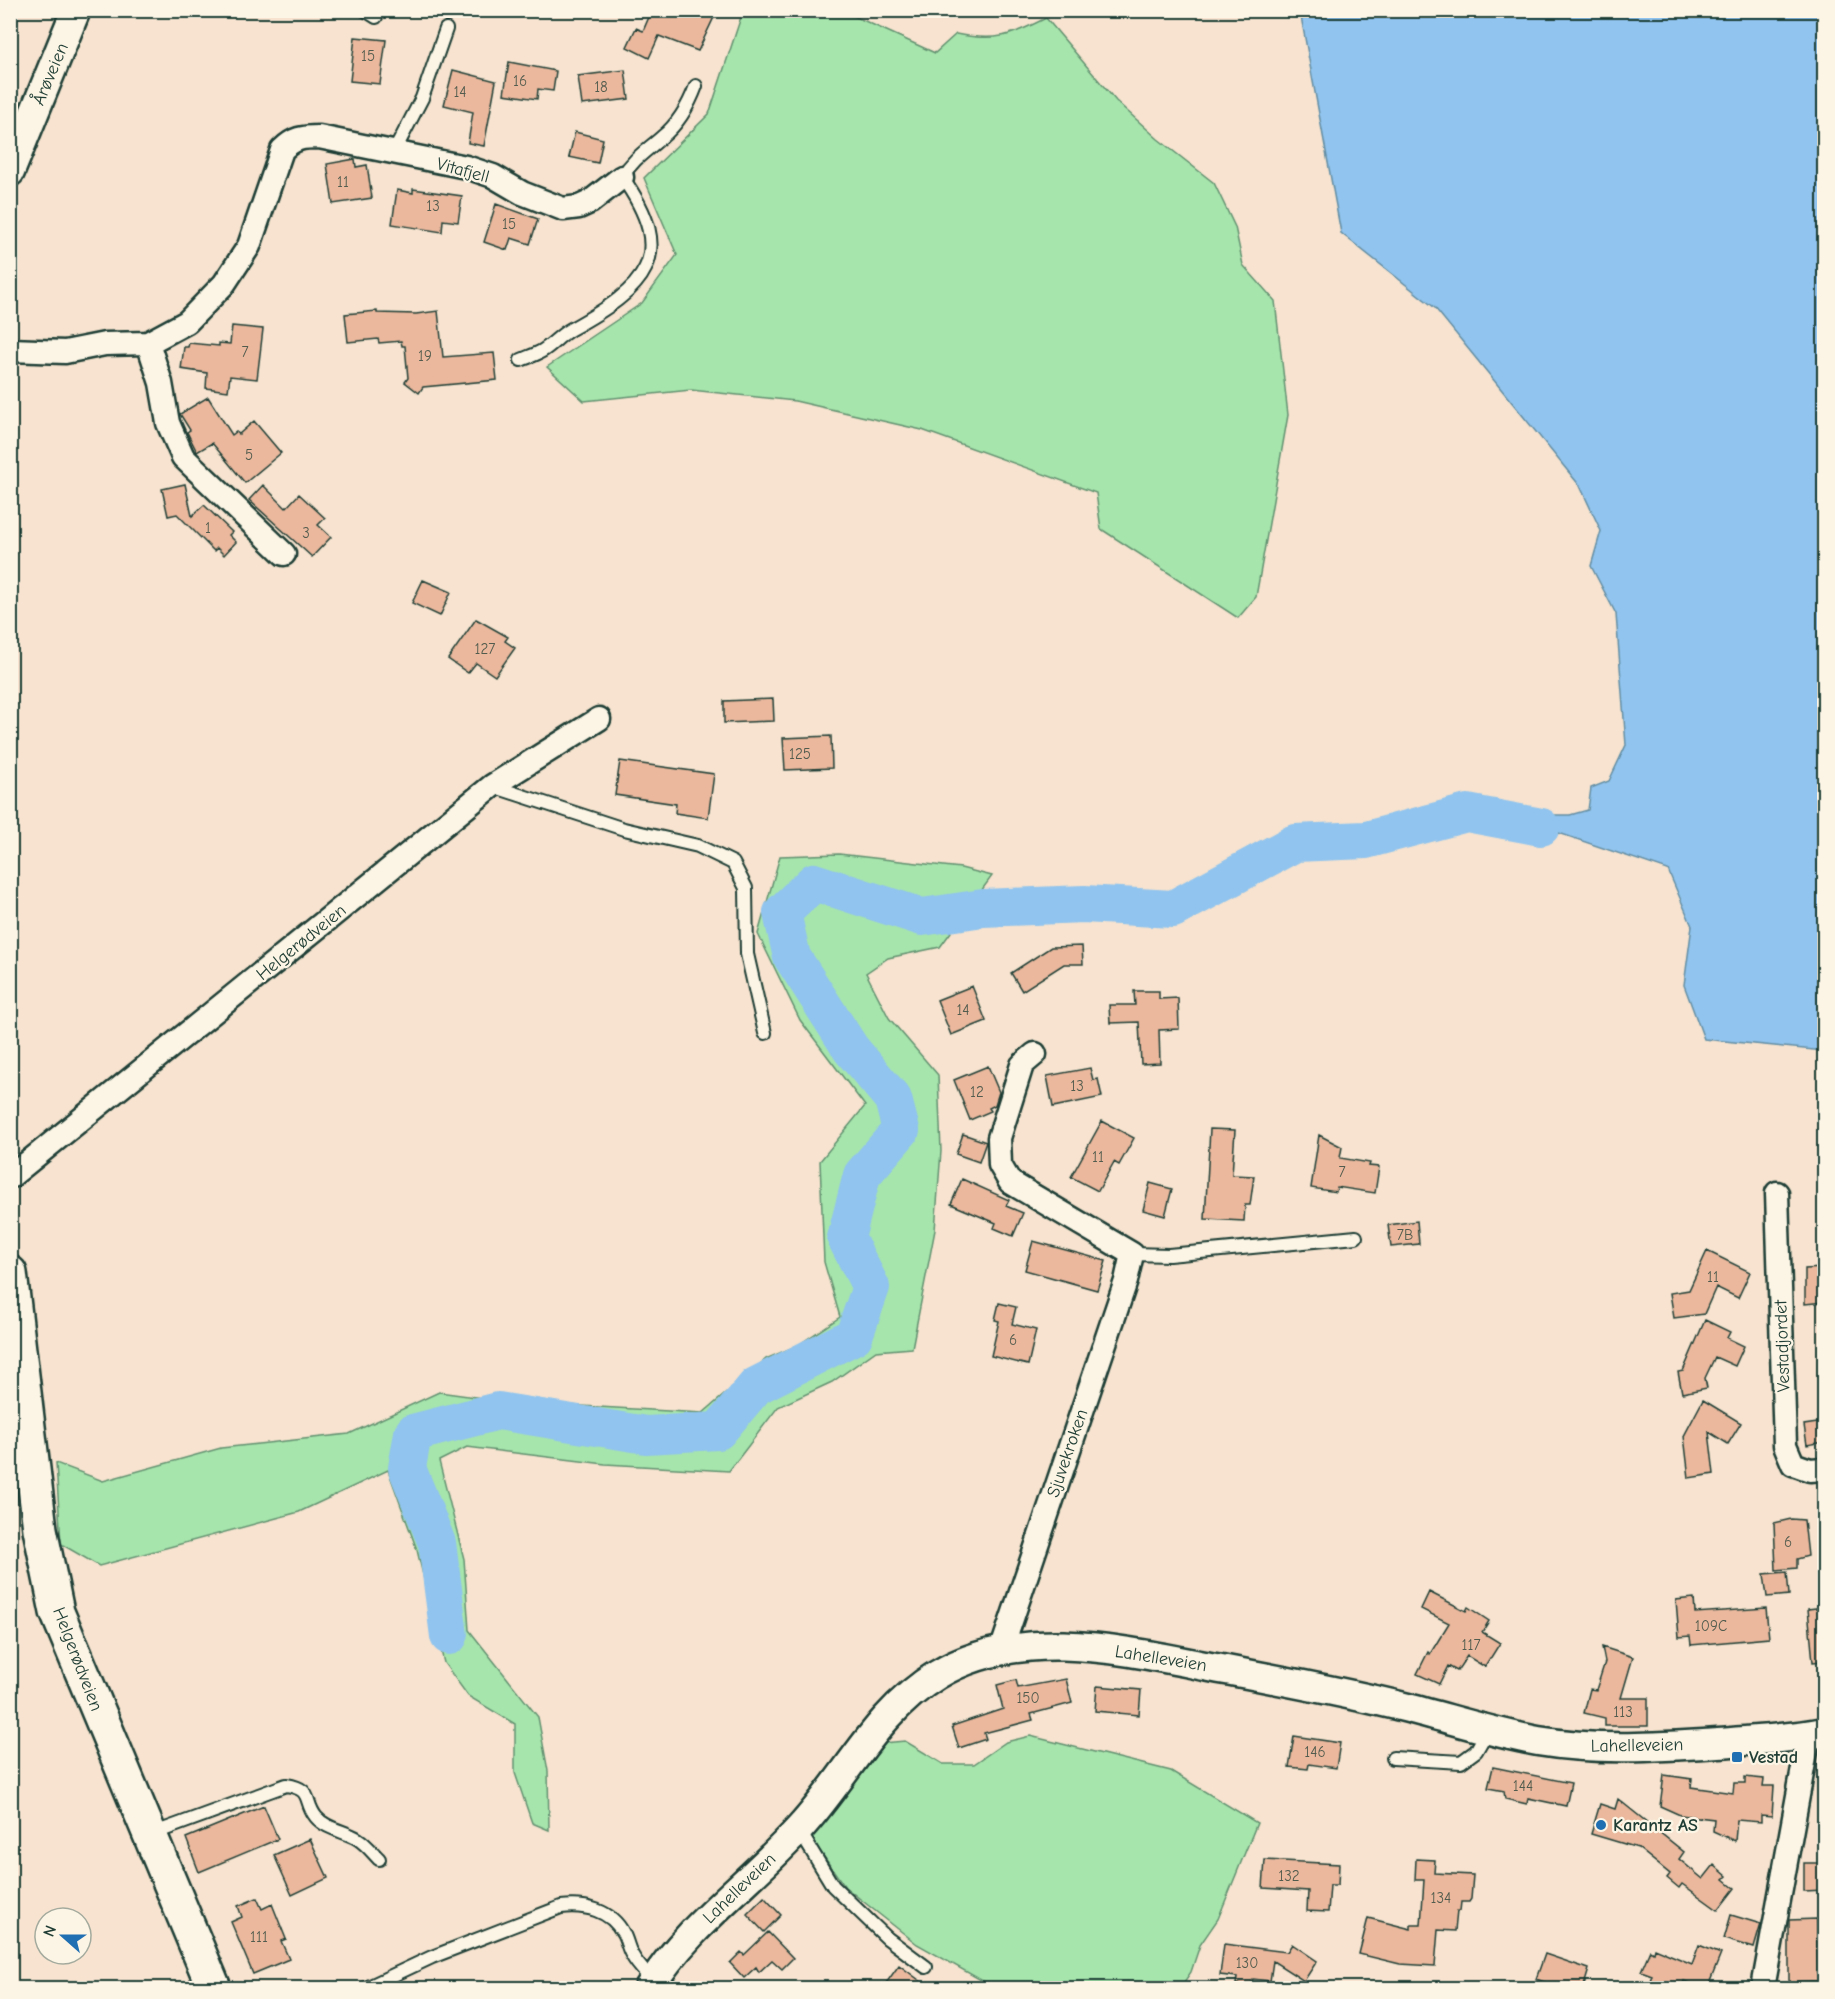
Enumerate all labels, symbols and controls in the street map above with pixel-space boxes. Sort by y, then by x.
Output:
street label: Årøveien [27,39,73,109]
house number: 15 [361,47,375,65]
house number: 16 [513,72,527,90]
house number: 18 [594,78,608,96]
house number: 14 [453,83,467,101]
street label: Vitafjell [434,153,492,188]
house number: 11 [337,173,349,191]
house number: 13 [426,197,440,215]
house number: 15 [502,215,516,233]
house number: 7 [241,343,249,361]
house number: 19 [418,347,432,365]
house number: 5 [245,446,253,464]
house number: 1 [205,519,211,537]
house number: 3 [302,524,310,542]
house number: 127 [475,640,495,658]
house number: 125 [789,745,811,763]
street label: Helgerødveien [252,900,350,985]
house number: 14 [956,1001,970,1019]
house number: 13 [1070,1077,1084,1095]
house number: 12 [970,1083,984,1101]
house number: 11 [1092,1148,1104,1166]
house number: 7 [1338,1163,1346,1181]
house number: 7B [1397,1226,1413,1244]
house number: 11 [1707,1268,1719,1286]
street label: Vestadjordet [1770,1298,1795,1393]
house number: 6 [1009,1331,1017,1349]
street label: Sjuvekroken [1043,1406,1092,1500]
house number: 6 [1784,1533,1792,1551]
street label: Helgerødveien [48,1604,107,1714]
house number: 109C [1695,1617,1727,1635]
house number: 117 [1462,1636,1480,1654]
street label: Lahelleveien [1113,1641,1208,1676]
house number: 150 [1016,1689,1040,1707]
house number: 113 [1613,1703,1633,1721]
street label: Lahelleveien [1590,1734,1684,1757]
house number: 146 [1304,1743,1326,1761]
place label: Vestad [1749,1747,1798,1768]
marker: Vestad [1730,1750,1744,1764]
house number: 144 [1513,1777,1533,1795]
place label: Karantz AS [1613,1815,1698,1836]
marker: Karantz AS [1594,1818,1608,1832]
street label: Lahelleveien [699,1849,780,1928]
house number: 132 [1278,1867,1300,1885]
house number: 134 [1431,1889,1451,1907]
north arrow [33,1906,93,1966]
text: N [40,1923,60,1939]
house number: 111 [250,1928,268,1946]
house number: 130 [1236,1954,1258,1972]

